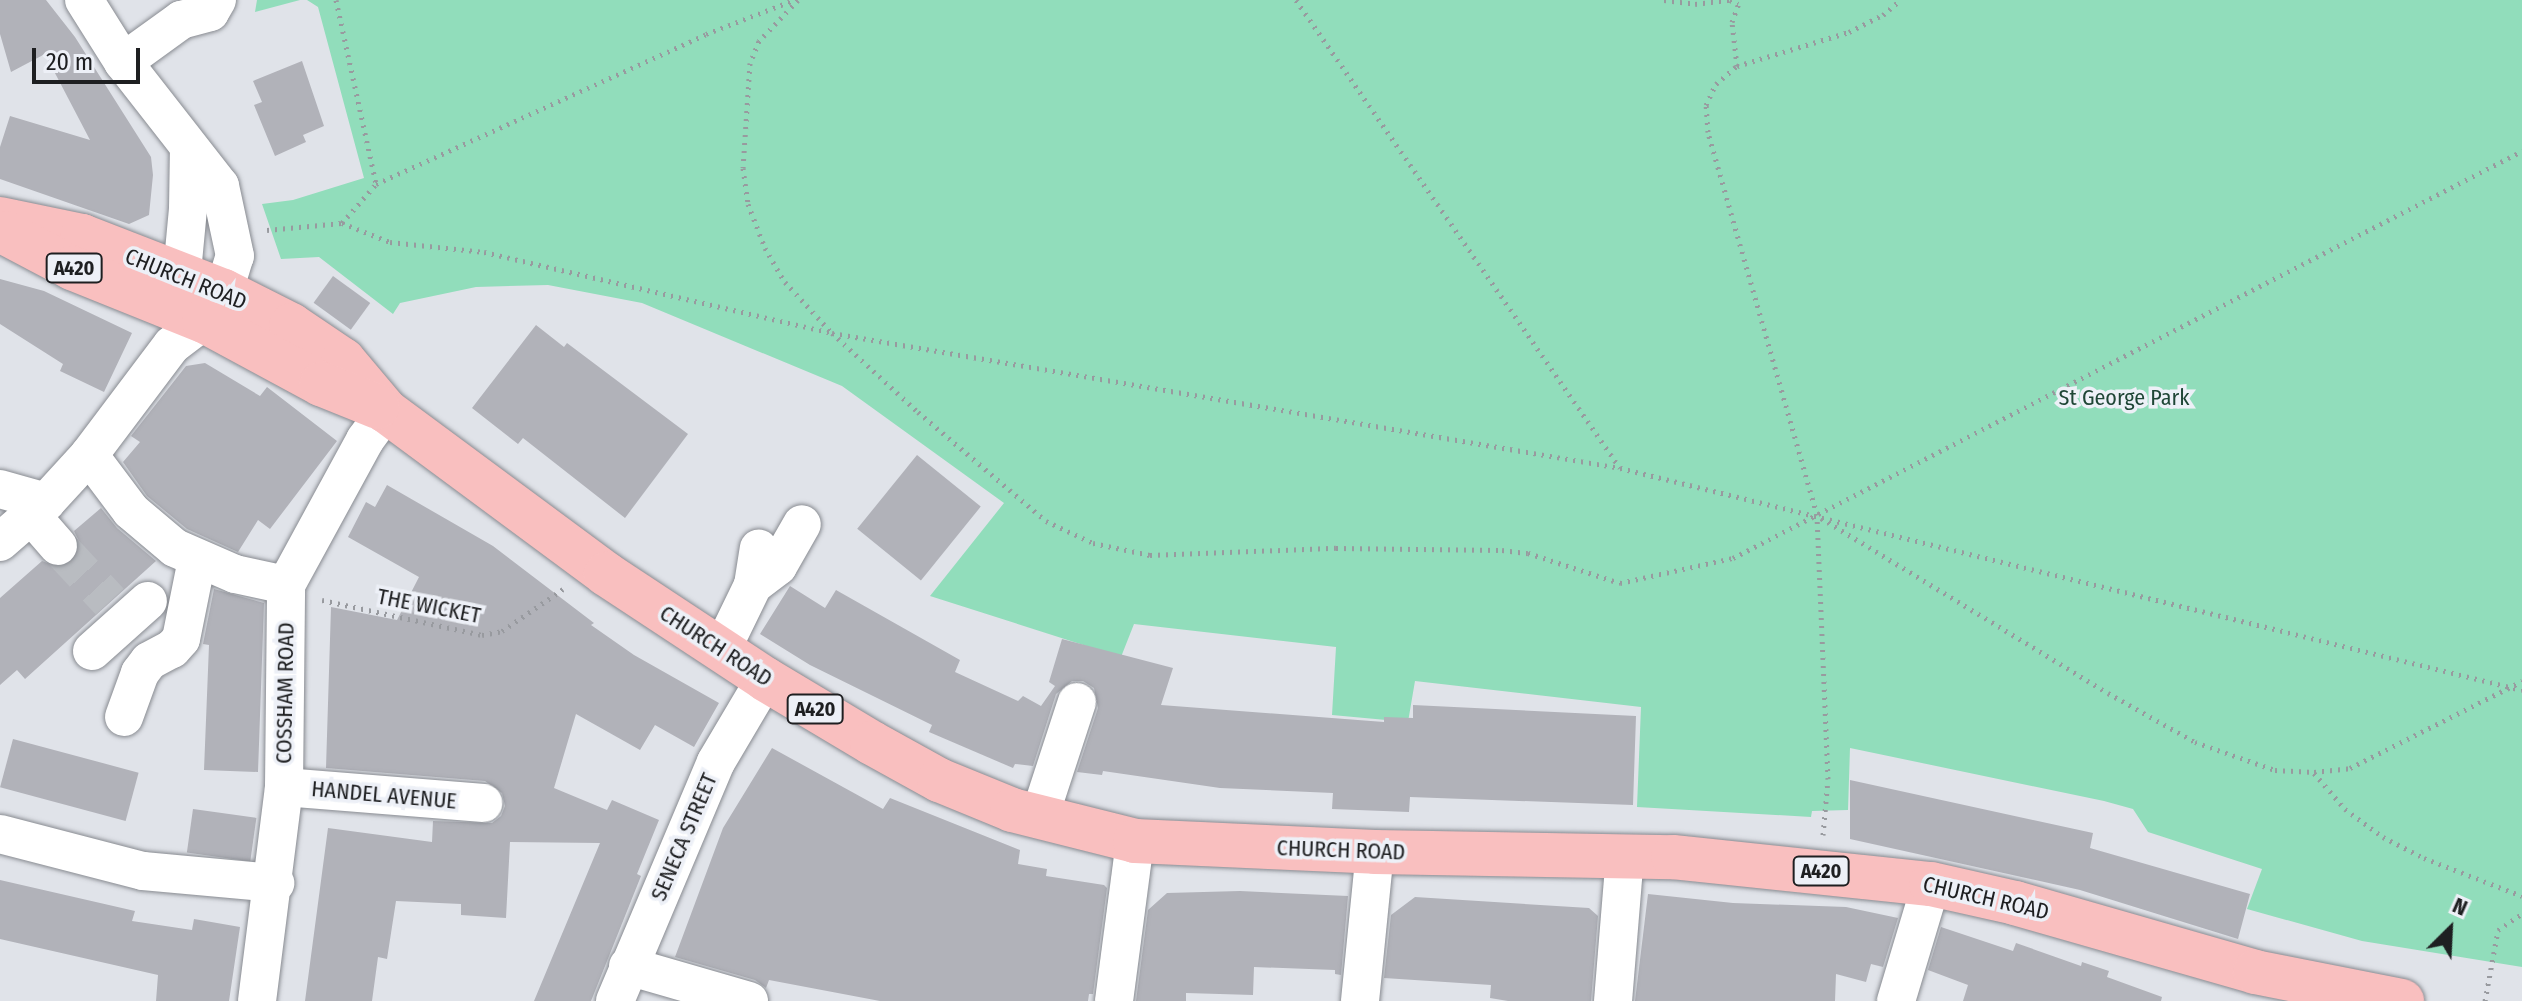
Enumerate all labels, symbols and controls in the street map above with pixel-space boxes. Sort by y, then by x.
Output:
scale bar [36,32,144,82]
text: 20 m [46,48,93,76]
street label: CHURCH ROAD [121,243,251,315]
road number: A420 [44,252,104,284]
park label: St George Park [2059,385,2189,411]
street label: THE WICKET [375,583,483,629]
street label: CHURCH ROAD [655,600,777,692]
street label: COSSHAM ROAD [271,622,299,764]
road number: A420 [785,693,845,725]
street label: SENECA STREET [645,769,723,905]
street label: HANDEL AVENUE [310,776,458,814]
street label: CHURCH ROAD [1276,835,1406,865]
road number: A420 [1791,855,1851,887]
street label: CHURCH ROAD [1920,871,2052,925]
north arrow [2410,889,2490,969]
text: N [2448,892,2471,922]

